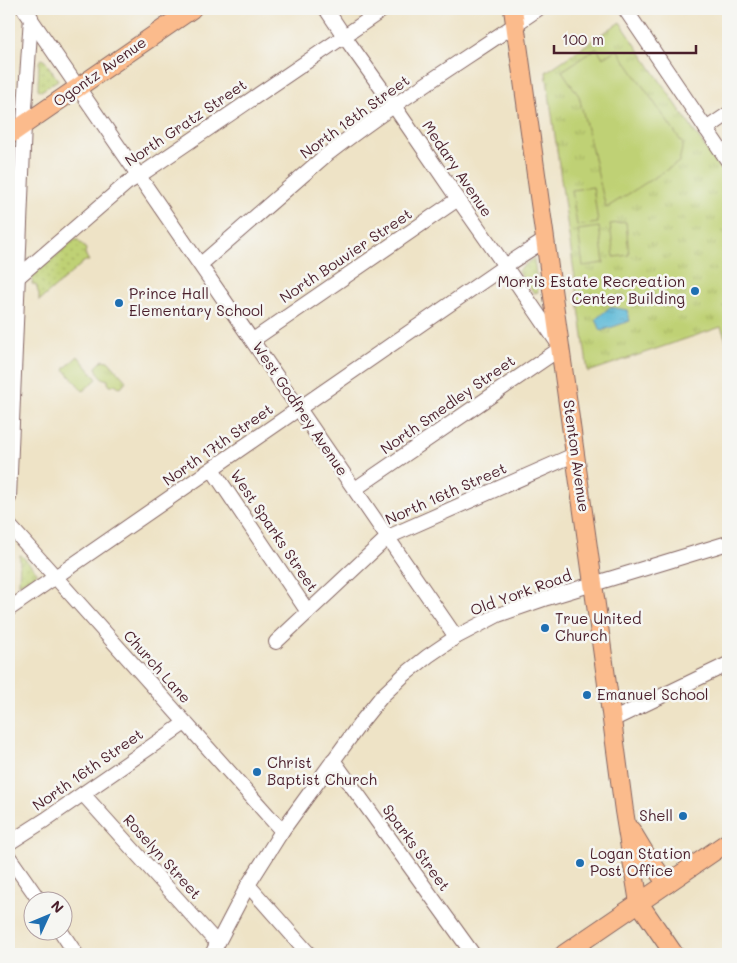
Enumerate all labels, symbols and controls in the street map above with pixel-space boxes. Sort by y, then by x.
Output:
scale bar [554,22,697,54]
text: 100 m [562,29,604,49]
street label: Ogontz Avenue [49,32,150,111]
street label: North 18th Street [296,70,413,163]
street label: North Gratz Street [121,74,250,170]
street label: Medary Avenue [418,116,497,221]
street label: North Bouvier Street [275,203,416,307]
place label: Morris Estate Recreation Center Building [498,271,685,308]
place label: Prince Hall Elementary School [129,283,264,320]
marker: Morris Estate Recreation Center Building [689,285,701,297]
marker: Prince Hall Elementary School [113,297,125,309]
street label: West Godfrey Avenue [248,337,353,479]
street label: North Smedley Street [376,350,519,458]
street label: Stenton Avenue [559,398,595,513]
street label: North 17th Street [158,399,276,490]
street label: North 16th Street [382,457,509,529]
street label: West Sparks Street [226,465,323,596]
street label: Old York Road [467,564,574,620]
place label: True United Church [555,608,641,645]
marker: True United Church [539,622,551,634]
street label: Church Lane [120,626,196,707]
place label: Emanuel School [597,684,709,704]
marker: Emanuel School [581,689,593,701]
street label: North 16th Street [28,723,147,815]
place label: Christ Baptist Church [267,752,377,789]
marker: Christ Baptist Church [251,766,263,778]
street label: Sparks Street [379,800,455,895]
place label: Shell [639,805,673,825]
street label: Roselyn Street [119,810,206,903]
marker: Shell [677,810,689,822]
place label: Logan Station Post Office [590,843,691,880]
marker: Logan Station Post Office [574,857,586,869]
north arrow [22,890,72,940]
text: N [47,896,68,917]

